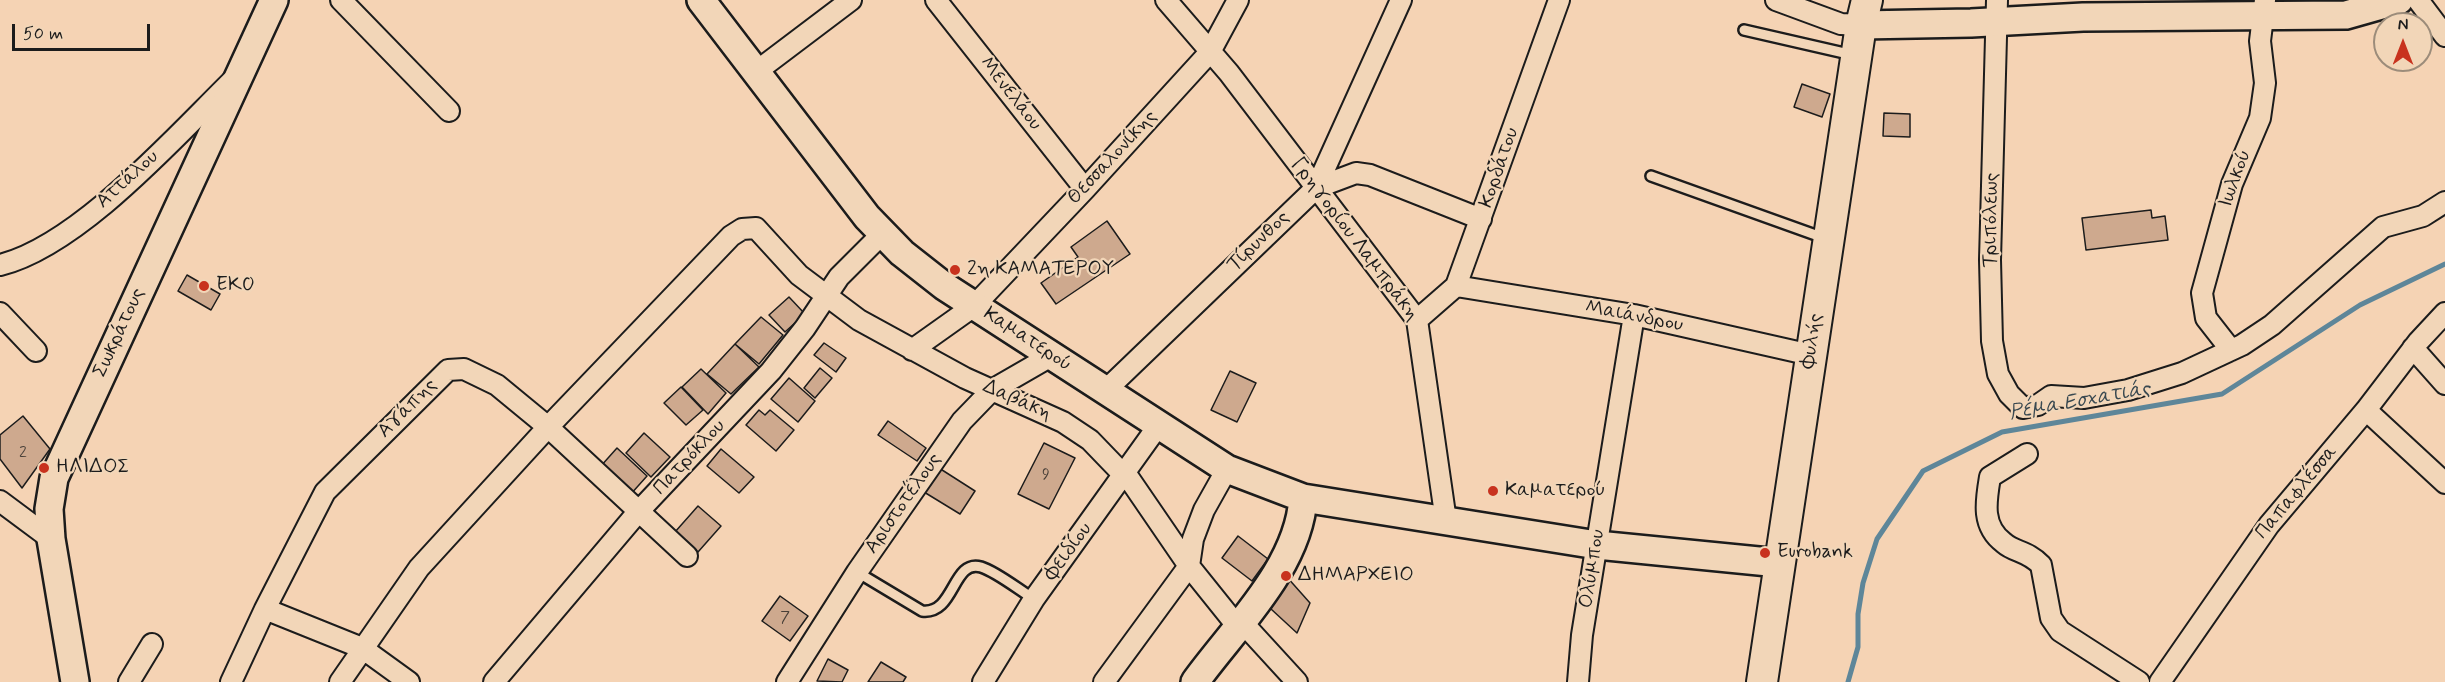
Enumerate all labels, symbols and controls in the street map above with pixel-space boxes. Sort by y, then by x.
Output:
scale bar [15,12,153,50]
north arrow [2373,12,2433,72]
text: N [2398,15,2408,36]
text: 50 m [23,22,63,46]
street label: Μενελάου [974,52,1046,136]
street label: Θεσσαλονίκης [1063,106,1163,210]
street label: Κορδάτου [1475,125,1525,211]
street label: Αττάλου [92,146,164,214]
street label: Ιωλκού [2215,147,2257,211]
street label: Γρηγορίου Λαμπράκη [1285,154,1423,326]
street label: Τριπόλεως [1979,172,2005,268]
street label: Τίρυνθος [1223,207,1295,277]
place label: 2η ΚΑΜΑΤΕΡΟΥ [967,258,1114,282]
marker: 2η ΚΑΜΑΤΕΡΟΥ [948,263,962,277]
place label: EKO [216,274,255,298]
marker: EKO [197,279,211,293]
street label: Σωκράτους [89,285,151,381]
street label: Μαιάνδρου [1583,296,1685,338]
street label: Καματερού [978,303,1076,377]
street label: Φυλής [1797,312,1829,370]
street label: Αγάπης [373,374,443,444]
street label: Δαβάκη [979,375,1055,427]
water label: Ρέμα Εσχατιάς [2008,377,2152,427]
street label: Πατρόκλου [649,415,731,501]
street label: Παπαφλέσσα [2251,441,2343,545]
house number: 2 [19,444,27,464]
street label: Αριστοτέλους [861,449,947,559]
place label: ΗΛΙΔΟΣ [56,456,130,480]
marker: ΗΛΙΔΟΣ [37,461,51,475]
house number: 9 [1042,466,1050,486]
place label: Καματερού [1505,479,1606,503]
marker: Καματερού [1486,484,1500,498]
street label: Φειδίου [1040,518,1098,586]
street label: Ολύμπου [1575,528,1611,610]
place label: Eurobank [1777,541,1853,565]
marker: Eurobank [1758,546,1772,560]
place label: ΔΗΜΑΡΧΕΙΟ [1298,564,1414,588]
marker: ΔΗΜΑΡΧΕΙΟ [1279,569,1293,583]
house number: 7 [780,609,790,629]

